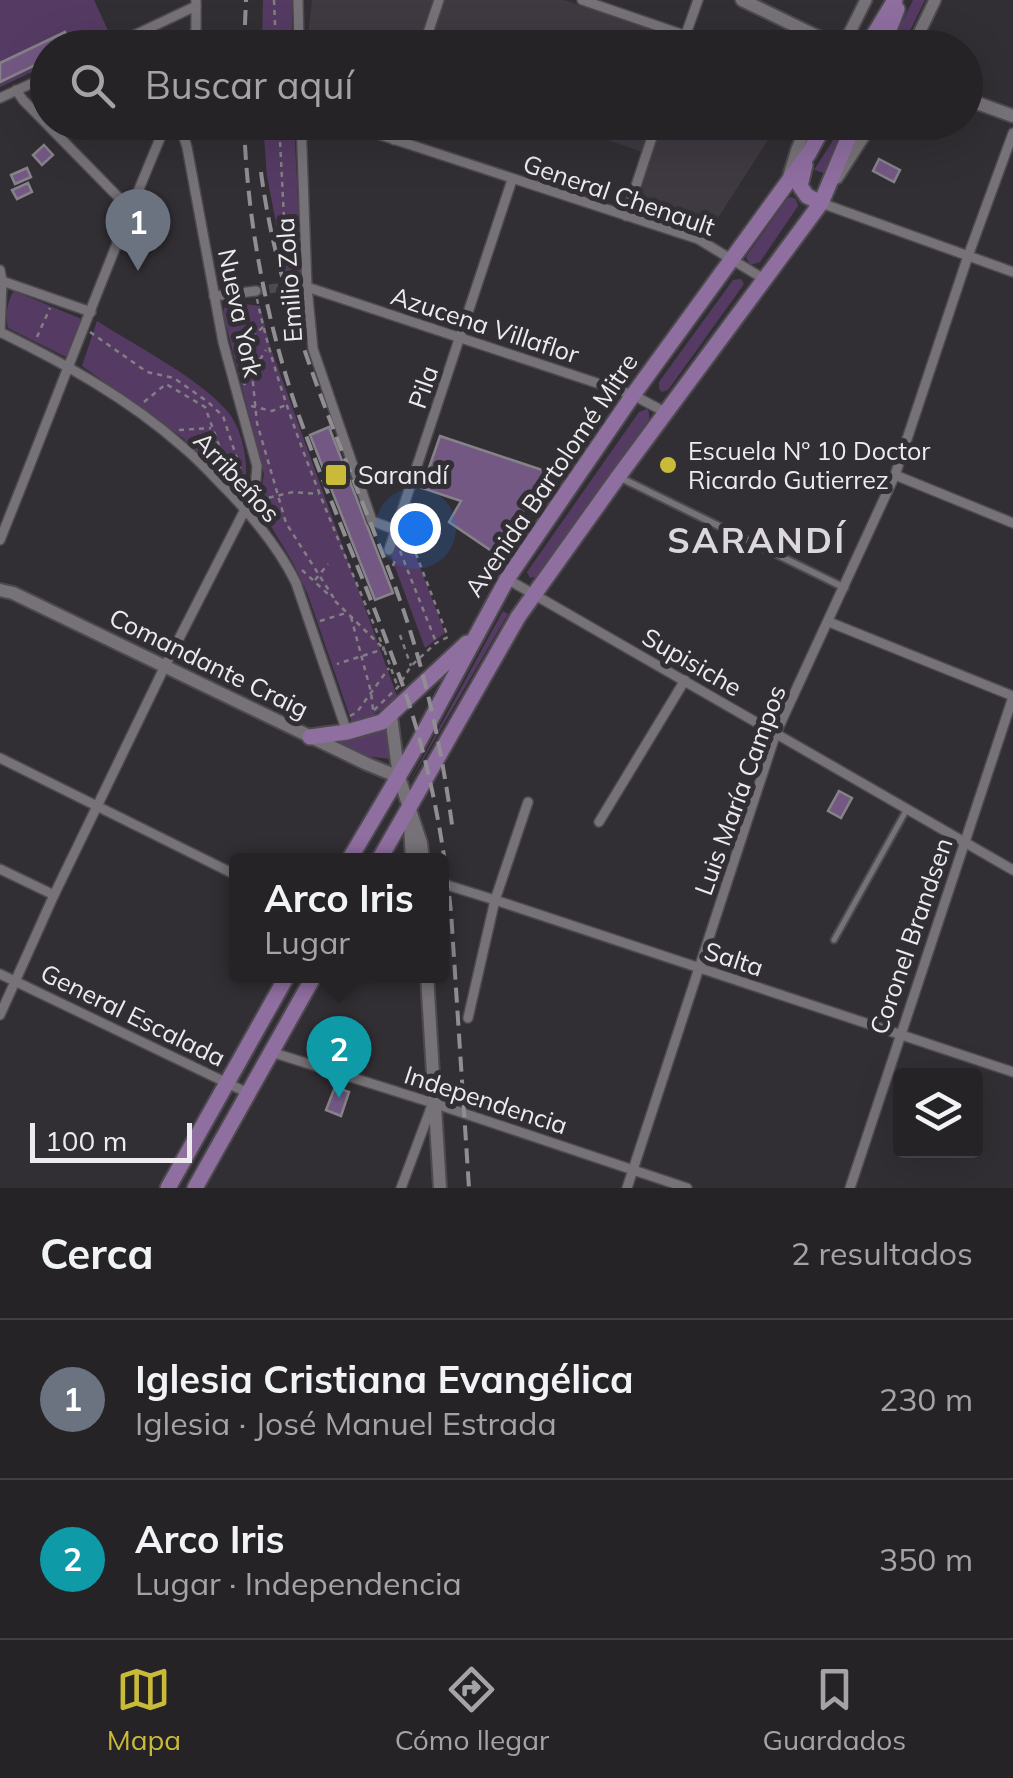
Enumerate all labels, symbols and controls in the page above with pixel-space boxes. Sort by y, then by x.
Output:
search box [30,30,983,140]
icon: search [65,58,120,113]
text: Buscar aquí [145,61,353,109]
street label: General Chenault [519,147,719,242]
pin: 1 [106,188,170,271]
street label: Emilio Zola [269,217,308,343]
street label: Nueva York [212,246,269,381]
street label: Azucena Villaflor [387,280,583,370]
street label: Avenida Bartolomé Mitre [457,347,644,602]
street label: Pila [401,361,444,412]
street label: Arribeños [188,425,287,528]
place label: Escuela Nº 10 Doctor Ricardo Gutierrez [688,435,930,495]
marker: Escuela Nº 10 Doctor Ricardo Gutierrez [657,454,679,476]
place label: Sarandí [358,459,449,490]
marker: Sarandí [323,462,349,488]
your location [390,503,441,554]
district label: SARANDÍ [667,518,847,562]
street label: Comandante Craig [105,601,314,724]
street label: Supisiche [637,621,748,702]
street label: Luis María Campos [687,681,792,899]
street label: Coronel Brandsen [862,834,959,1038]
popup [229,853,449,983]
text: Arco Iris [264,874,414,922]
text: Lugar [264,922,350,962]
street label: Salta [701,934,768,983]
street label: General Escalada [36,956,231,1073]
pin: 2 [306,1016,372,1098]
street label: Independencia [401,1059,572,1140]
map controls [893,1068,983,1158]
button: layers [893,1068,983,1158]
scale bar [30,1118,192,1162]
text: 100 m [45,1123,127,1158]
text: Cerca [40,1227,154,1280]
text: 2 resultados [791,1233,973,1273]
text: Iglesia Cristiana Evangélica [135,1355,634,1403]
text: 1 [63,1379,82,1419]
text: 230 m [879,1379,973,1419]
text: Iglesia · José Manuel Estrada [135,1403,557,1443]
text: Arco Iris [135,1515,285,1563]
text: 2 [63,1539,82,1579]
text: 350 m [879,1539,973,1579]
text: Lugar · Independencia [135,1563,462,1603]
tab: Mapa [107,1662,181,1757]
tab: Cómo llegar [395,1662,549,1757]
tab: Guardados [763,1662,906,1757]

